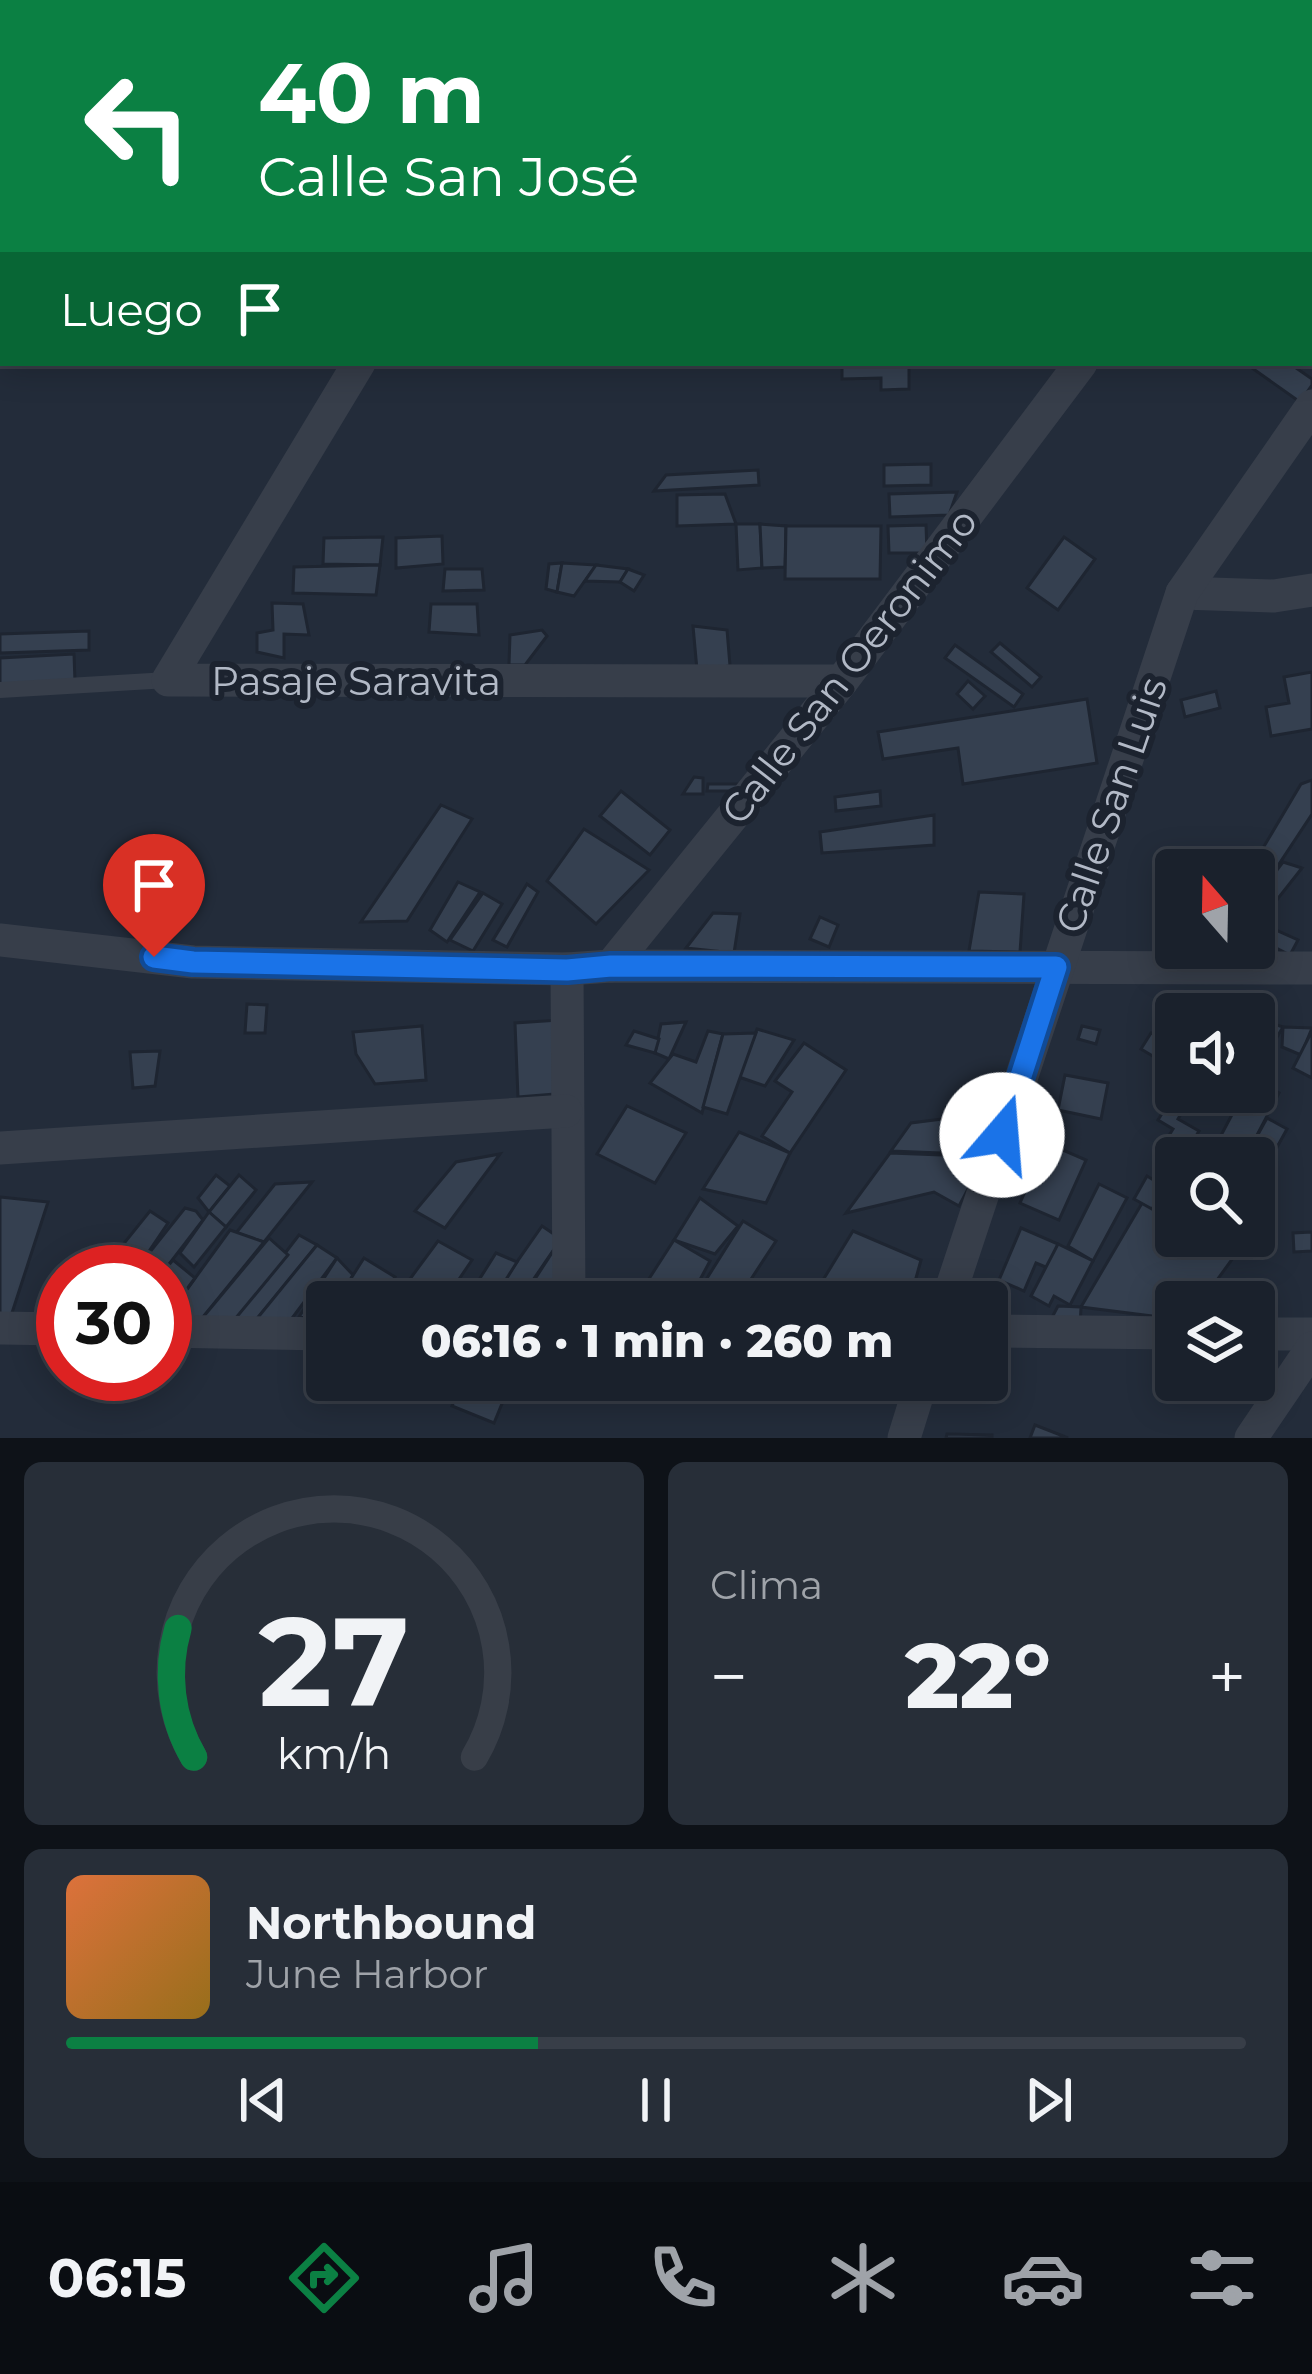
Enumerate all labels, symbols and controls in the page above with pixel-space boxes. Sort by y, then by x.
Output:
text: 40 m [258,42,485,144]
icon: left [60,48,216,204]
text: Calle San José [258,144,639,210]
icon: arrive [227,276,293,342]
text: Luego [60,282,203,337]
street label: Calle San Oeronimo [711,499,987,833]
street label: Pasaje Saravita [211,657,501,705]
street label: Calle San Luis [1045,671,1177,939]
pin [103,834,205,957]
north arrow [1155,849,1275,969]
map controls [1155,849,1275,1401]
icon: arrive [121,852,187,918]
button: sound [1155,993,1275,1113]
position arrow [939,1072,1065,1198]
button: search [1155,1137,1275,1257]
speed limit sign: 30 [36,1245,192,1401]
button: layers [1155,1281,1275,1401]
text: 06:16 · 1 min · 260 m [421,1313,893,1368]
text: Clima [710,1561,823,1609]
text: 27 [258,1585,410,1737]
text: 22° [905,1621,1051,1731]
text: − [710,1636,748,1717]
text: + [1208,1636,1246,1717]
text: km/h [277,1726,391,1779]
text: Northbound [246,1895,536,1950]
text: June Harbor [246,1950,488,1998]
icon: previous [230,2067,296,2133]
icon: pause [623,2067,689,2133]
icon: next [1016,2067,1082,2133]
icon: directions [282,2236,366,2320]
icon: music [462,2236,546,2320]
icon: phone [641,2236,725,2320]
icon: climate [821,2236,905,2320]
icon: car [1001,2236,1085,2320]
icon: filters [1180,2236,1264,2320]
text: 06:15 [48,2245,186,2311]

